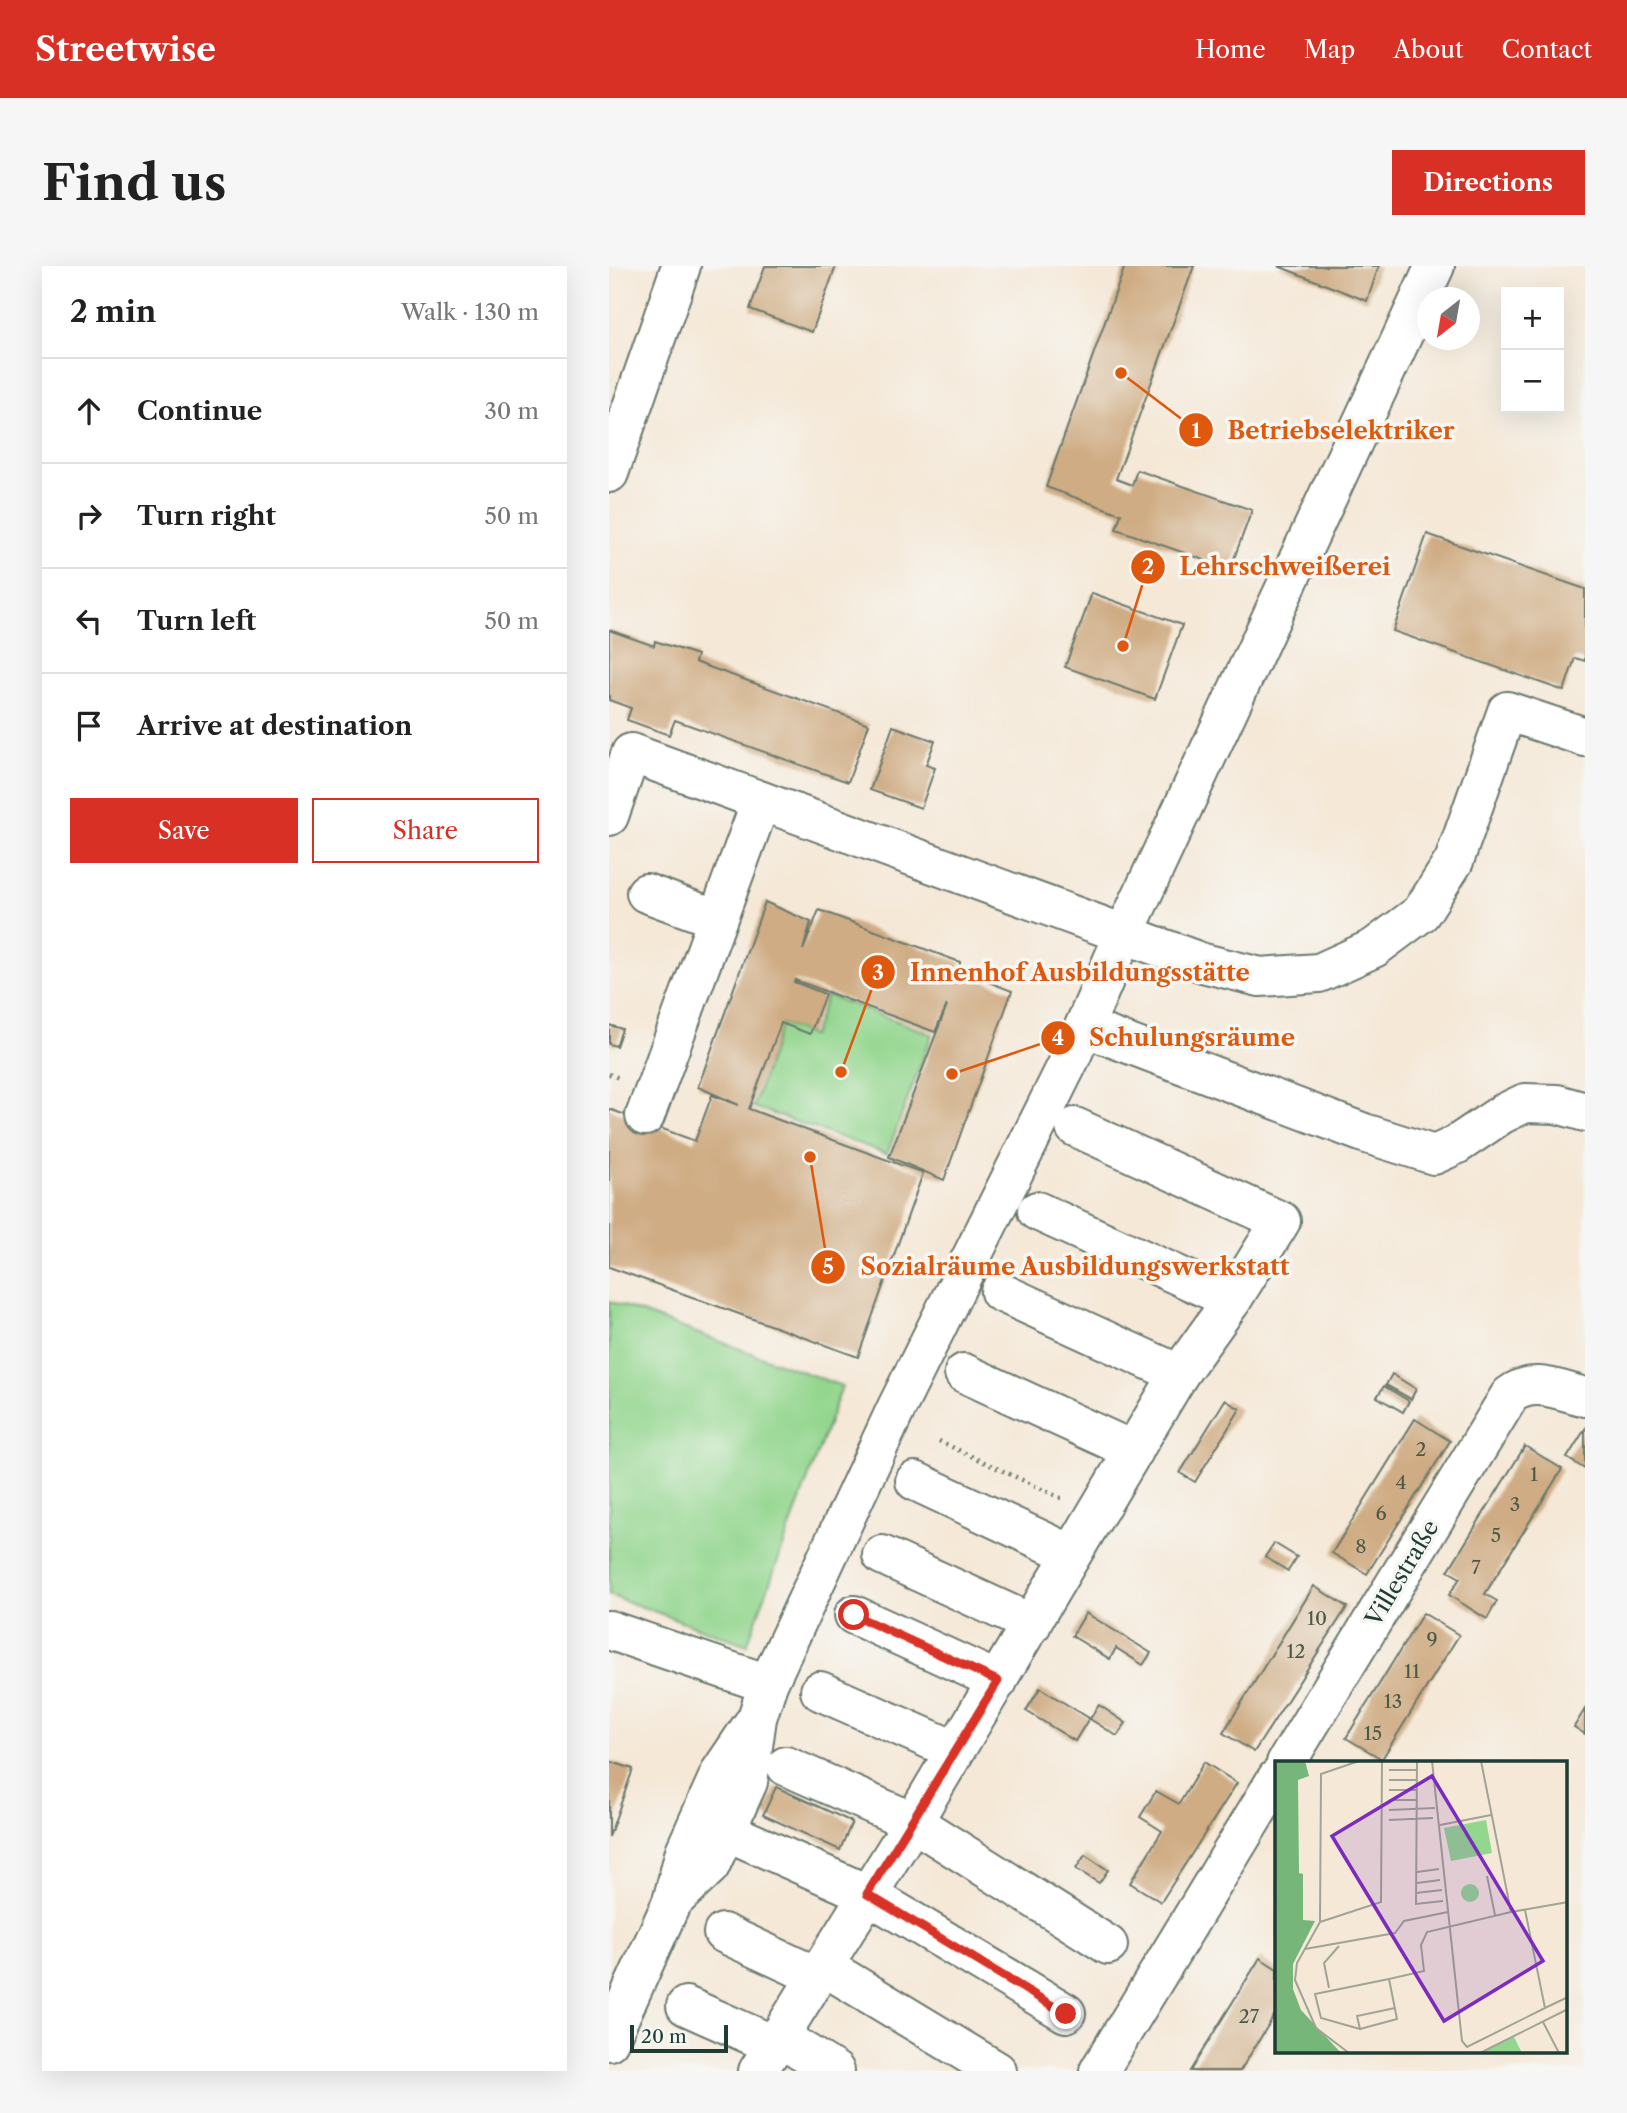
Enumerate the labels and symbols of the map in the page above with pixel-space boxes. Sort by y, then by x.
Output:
north arrow [1417,287,1480,350]
callout: Betriebselektriker [1179,408,1469,453]
text: Betriebselektriker [1227,416,1455,445]
text: 1 [1191,418,1201,443]
callout: Lehrschweißerei [1130,544,1404,589]
text: Lehrschweißerei [1179,552,1391,581]
text: 2 [1142,554,1154,579]
callout: Innenhof Ausbildungsstätte [860,950,1264,995]
text: Innenhof Ausbildungsstätte [910,958,1250,987]
text: 3 [872,960,884,985]
callout: Schulungsräume [1040,1015,1310,1060]
text: Schulungsräume [1089,1023,1295,1052]
text: 4 [1052,1025,1064,1050]
callout: Sozialräume Ausbildungswerkstatt [811,1244,1304,1289]
text: Sozialräume Ausbildungswerkstatt [861,1252,1290,1281]
text: 5 [822,1254,834,1279]
house number: 2 [1416,1438,1427,1461]
house number: 1 [1530,1463,1538,1486]
house number: 4 [1396,1471,1407,1494]
house number: 3 [1510,1493,1520,1516]
house number: 6 [1375,1502,1387,1525]
street label: Villestraße [1359,1515,1445,1632]
house number: 5 [1491,1524,1501,1547]
house number: 8 [1355,1535,1367,1558]
house number: 7 [1471,1556,1481,1579]
route start [838,1599,869,1630]
house number: 10 [1307,1607,1327,1630]
house number: 9 [1426,1628,1438,1651]
house number: 12 [1287,1640,1306,1663]
house number: 11 [1404,1660,1420,1683]
house number: 13 [1384,1690,1402,1713]
house number: 15 [1364,1722,1382,1745]
inset map [1275,1761,1567,2053]
route end [1050,1998,1081,2029]
house number: 27 [1239,2005,1260,2028]
scale bar [630,2022,728,2054]

